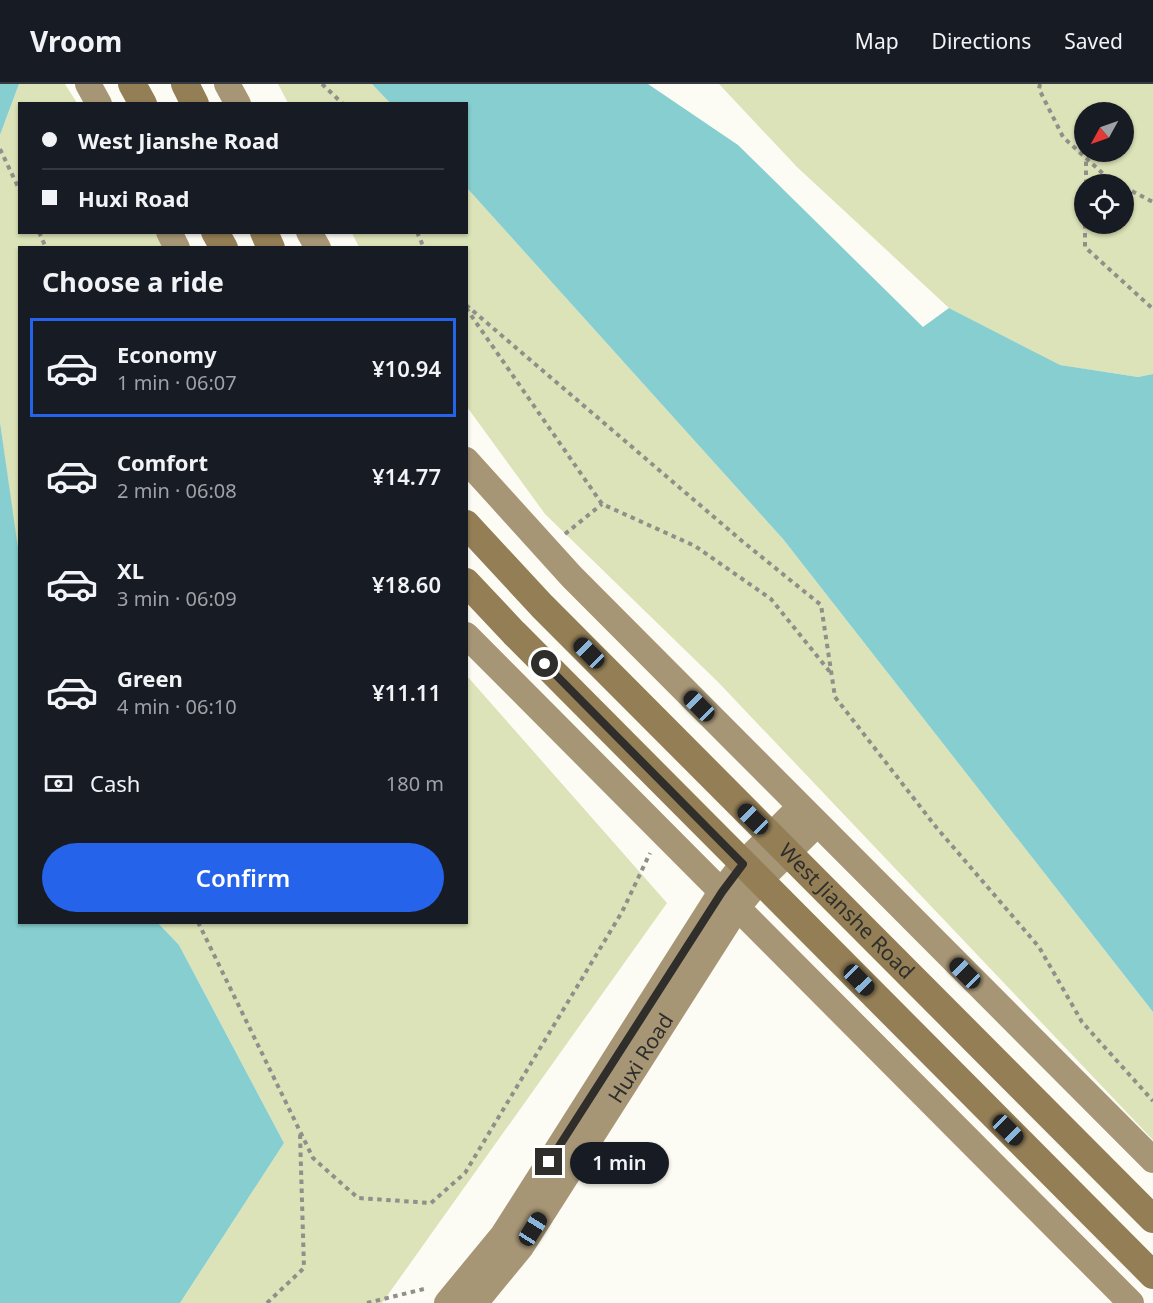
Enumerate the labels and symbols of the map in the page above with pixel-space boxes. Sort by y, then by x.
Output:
north arrow [1074,102,1134,162]
car [570,634,608,672]
route start [531,650,558,677]
car [680,687,718,725]
car [734,800,772,838]
street label: West Jianshe Road [773,837,921,985]
car [946,954,984,992]
car [840,961,878,999]
street label: Huxi Road [601,1008,679,1108]
car [989,1111,1027,1149]
callout: 1 min [570,1141,669,1183]
route end [535,1148,562,1175]
car [516,1209,550,1249]

